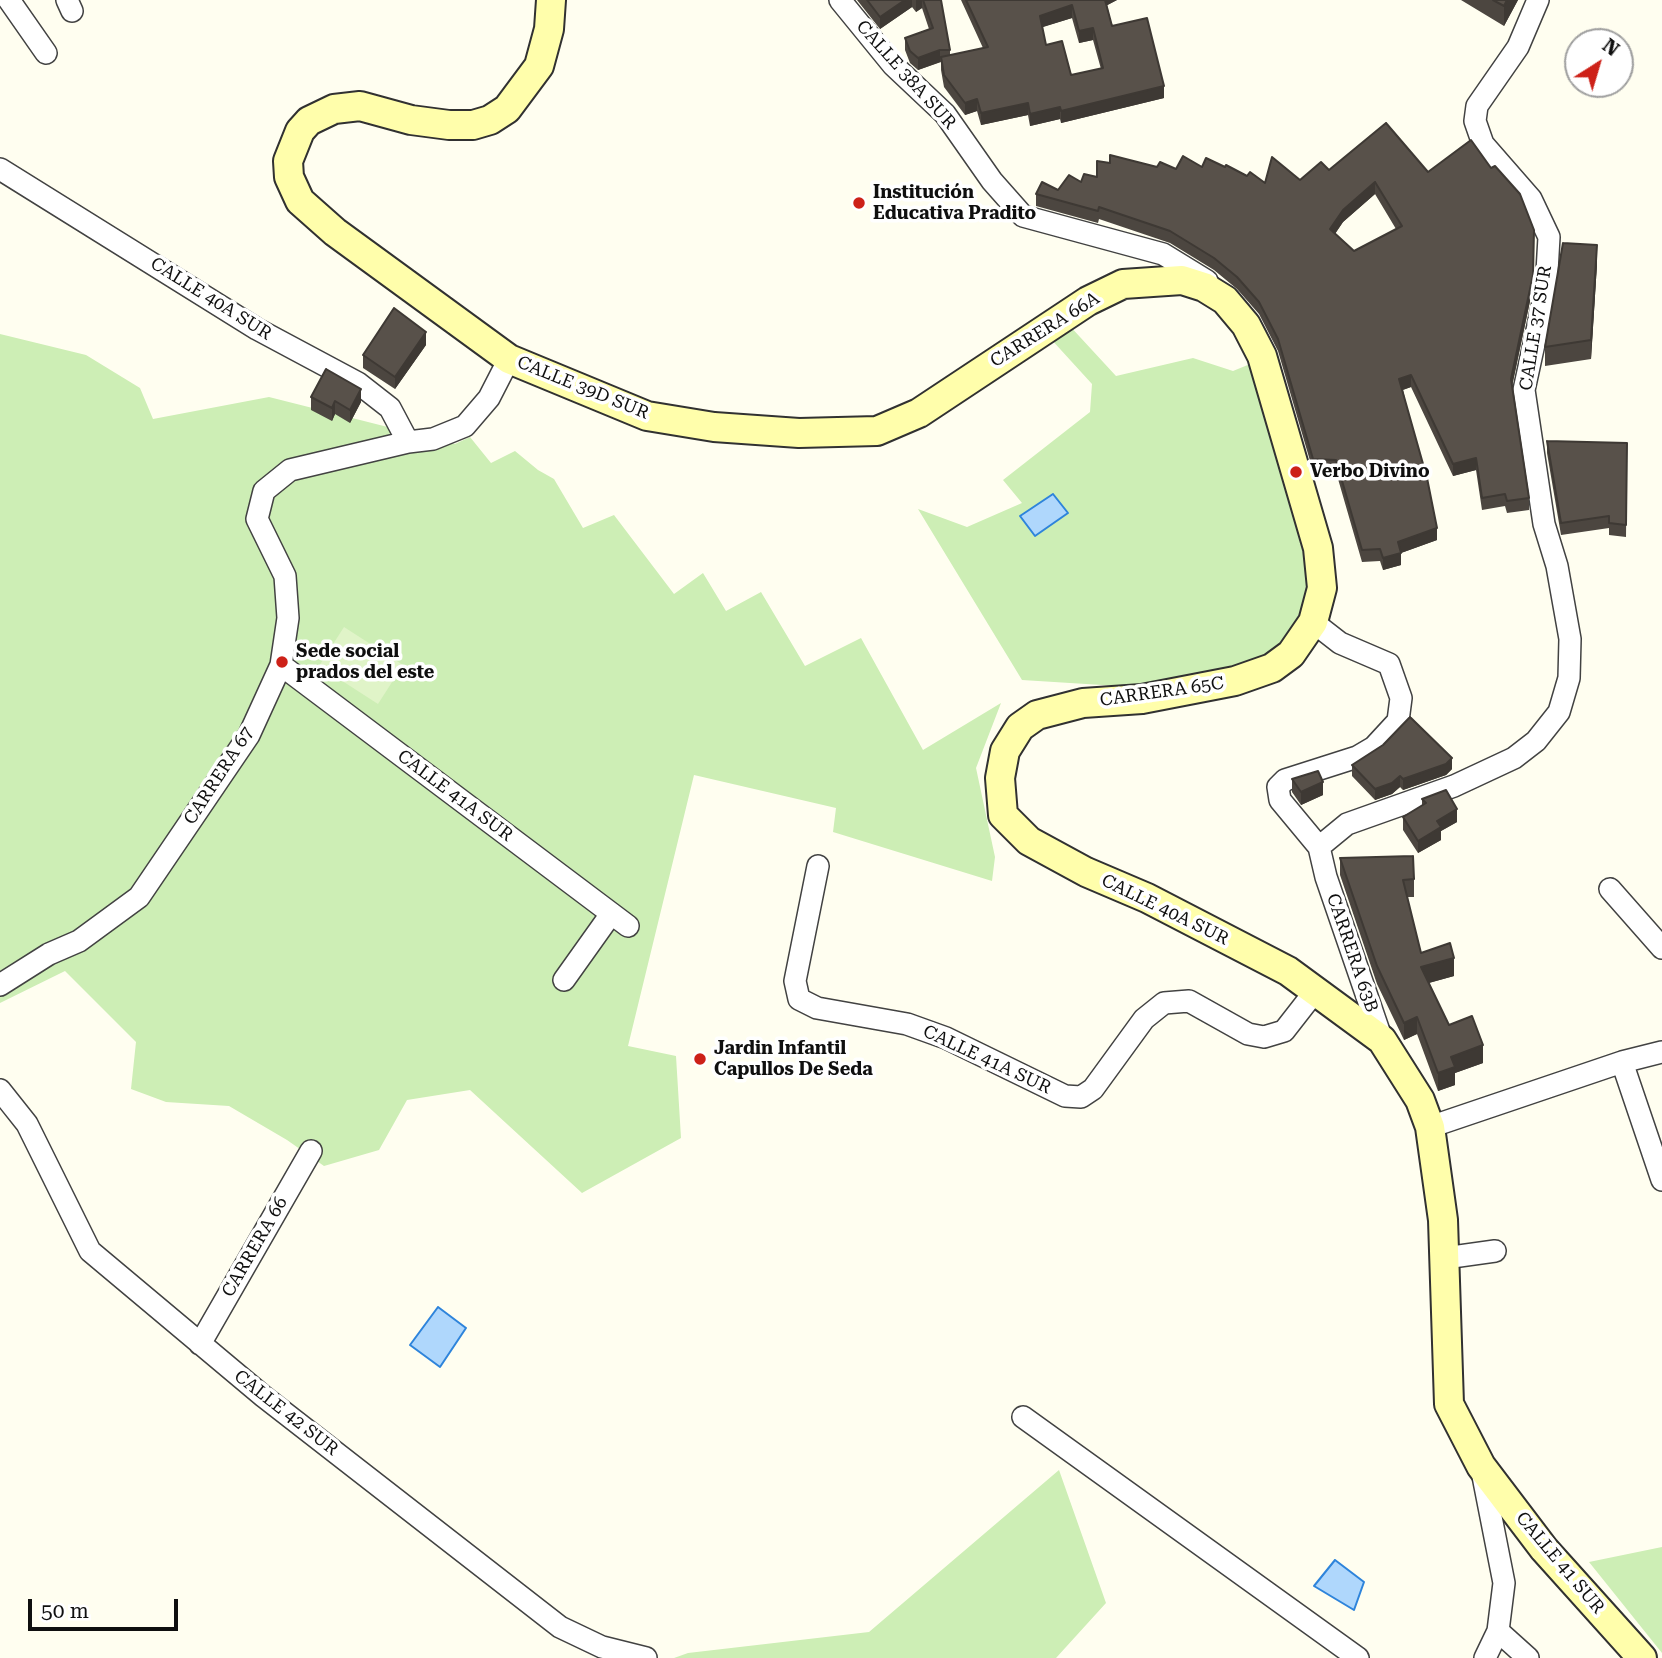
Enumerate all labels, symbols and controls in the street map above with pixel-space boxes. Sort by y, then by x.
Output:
street label: CALLE 38A SUR [851,16,961,134]
north arrow [1564,28,1634,98]
text: N [1598,34,1623,61]
place label: Institución Educativa Pradito [873,182,1036,224]
marker: Institución Educativa Pradito [851,195,867,211]
street label: CALLE 40A SUR [146,253,276,345]
street label: CALLE 37 SUR [1515,264,1557,392]
street label: CARRERA 66A [986,288,1104,372]
street label: CALLE 39D SUR [514,352,652,424]
place label: Verbo Divino [1310,461,1430,483]
marker: Verbo Divino [1288,464,1304,480]
place label: Sede social prados del este [296,641,434,684]
marker: Sede social prados del este [274,654,290,670]
street label: CARRERA 65C [1099,673,1225,711]
street label: CARRERA 67 [179,723,259,829]
street label: CALLE 41A SUR [393,746,517,846]
street label: CALLE 40A SUR [1098,870,1232,950]
street label: CARRERA 63B [1322,891,1382,1015]
street label: CALLE 41A SUR [919,1021,1055,1099]
place label: Jardin Infantil Capullos De Seda [714,1038,873,1080]
marker: Jardin Infantil Capullos De Seda [692,1051,708,1067]
street label: CARRERA 66 [218,1193,292,1301]
street label: CALLE 42 SUR [229,1366,343,1460]
street label: CALLE 41 SUR [1511,1508,1609,1618]
scale bar [32,1584,182,1628]
text: 50 m [41,1599,89,1623]

